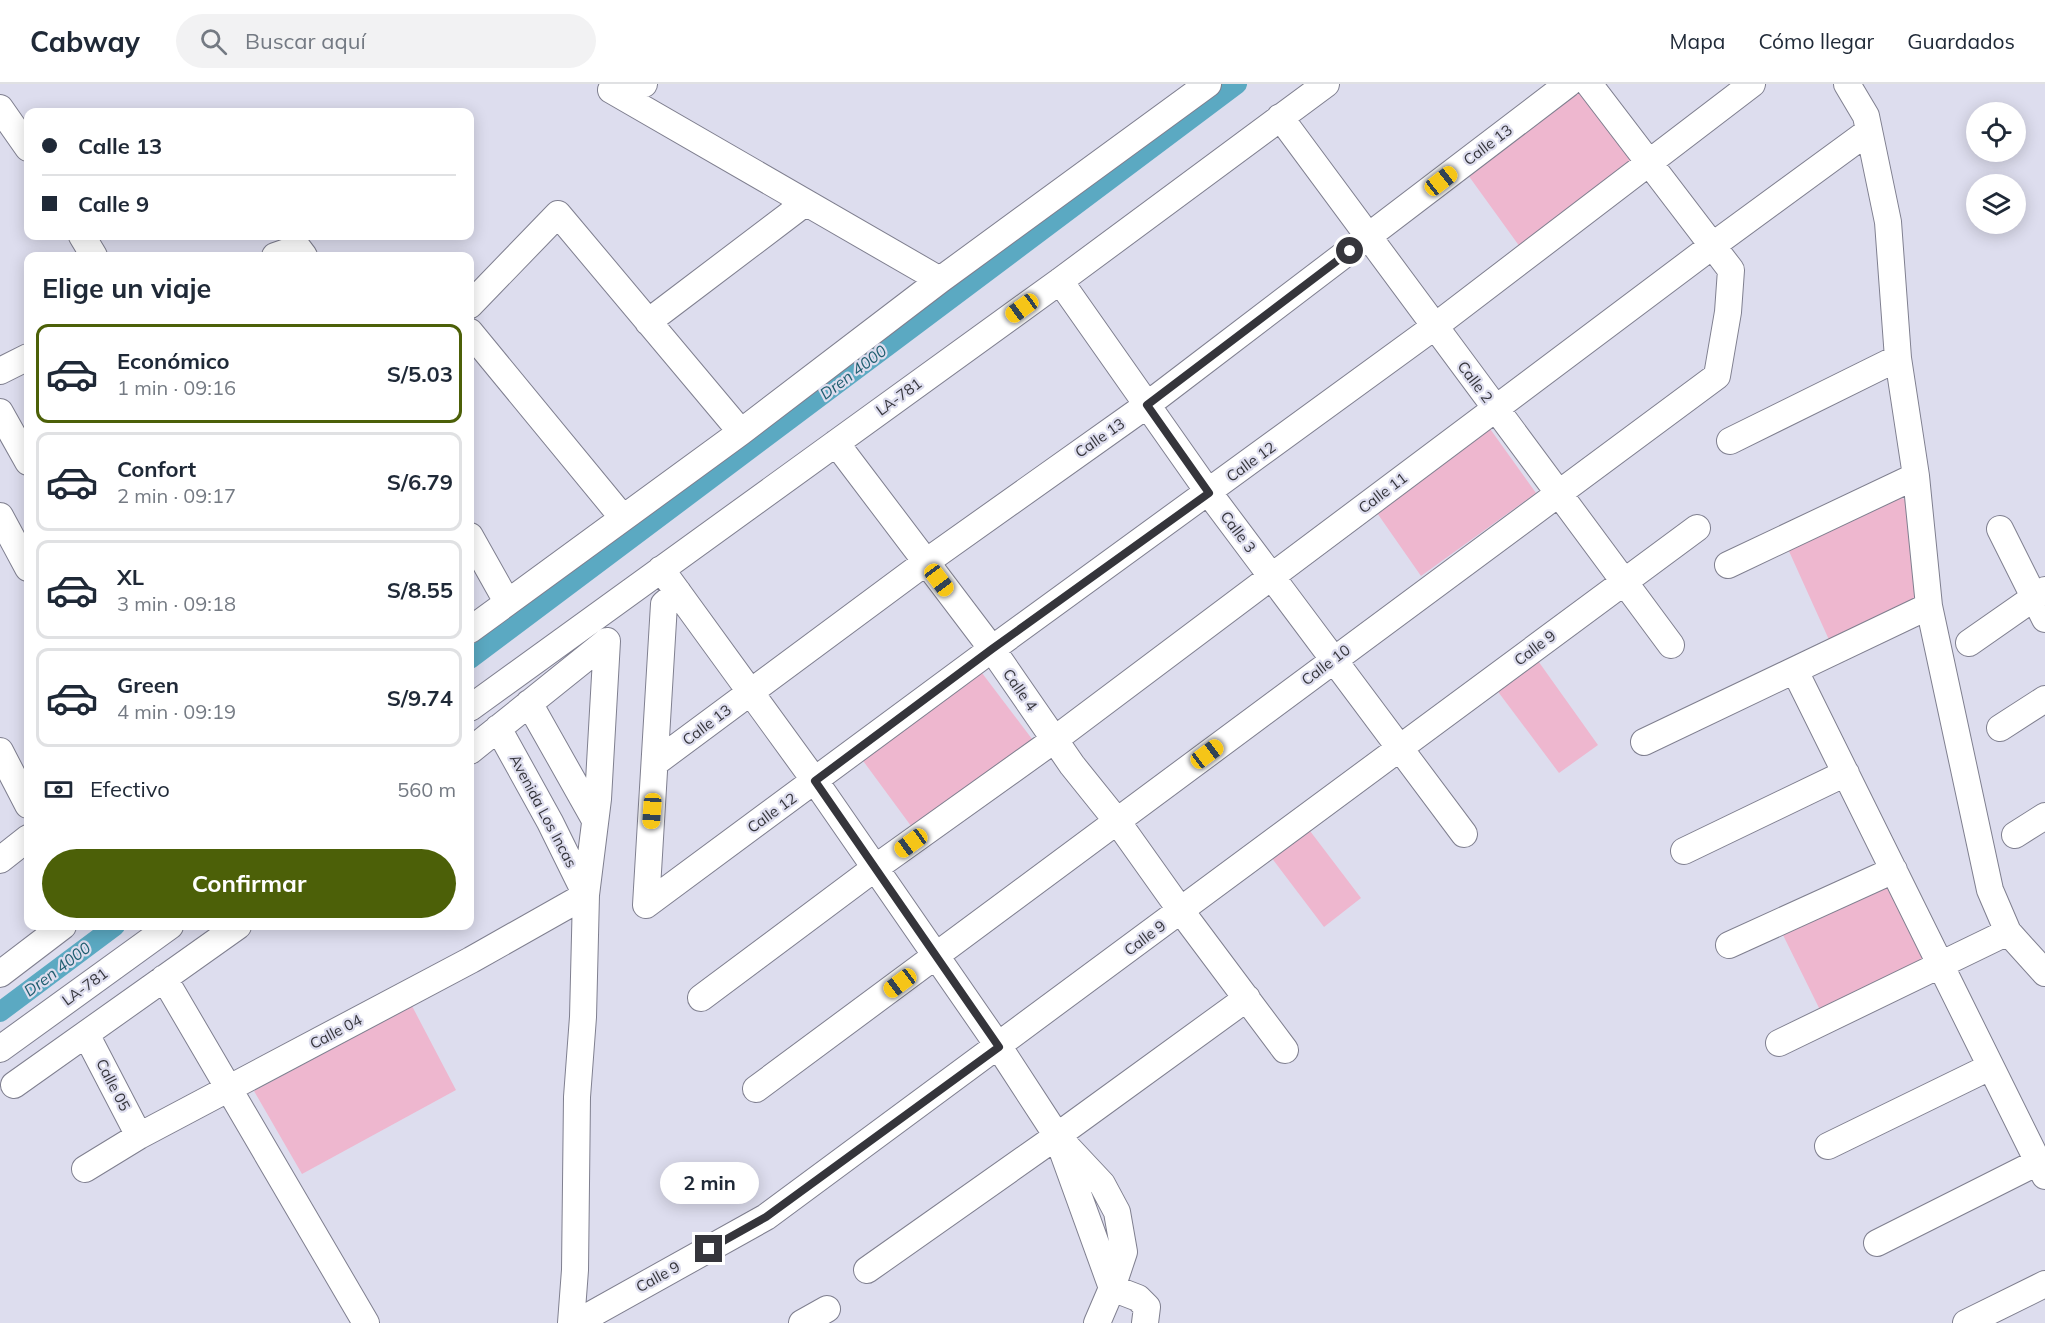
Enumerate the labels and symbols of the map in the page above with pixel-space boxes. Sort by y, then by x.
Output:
street label: Calle 13 [1460,120,1516,169]
car [1421,163,1461,199]
route start [1336,237,1363,264]
car [1002,290,1042,326]
water label: Dren 4000 [816,340,891,404]
street label: Calle 2 [1454,357,1497,406]
street label: LA-781 [872,374,925,420]
street label: Calle 13 [1071,414,1128,461]
street label: Calle 12 [1222,437,1279,486]
street label: Calle 11 [1355,468,1411,517]
street label: Calle 3 [1217,507,1260,556]
car [921,560,957,600]
street label: Calle 9 [1510,626,1559,669]
street label: Calle 10 [1298,640,1354,689]
street label: Calle 4 [999,665,1042,715]
street label: Calle 13 [679,700,735,749]
car [1187,736,1227,772]
street label: Avenida Los Incas [506,751,581,871]
street label: Calle 12 [743,788,800,837]
car [642,792,662,830]
car [891,825,931,861]
street label: Calle 9 [1120,916,1169,959]
water label: Dren 4000 [20,937,95,1001]
street label: LA-781 [58,964,111,1010]
car [880,965,920,1001]
street label: Calle 04 [306,1010,365,1053]
street label: Calle 05 [92,1055,135,1114]
callout: 2 min [660,1162,758,1204]
route end [695,1235,722,1262]
street label: Calle 9 [632,1257,683,1296]

